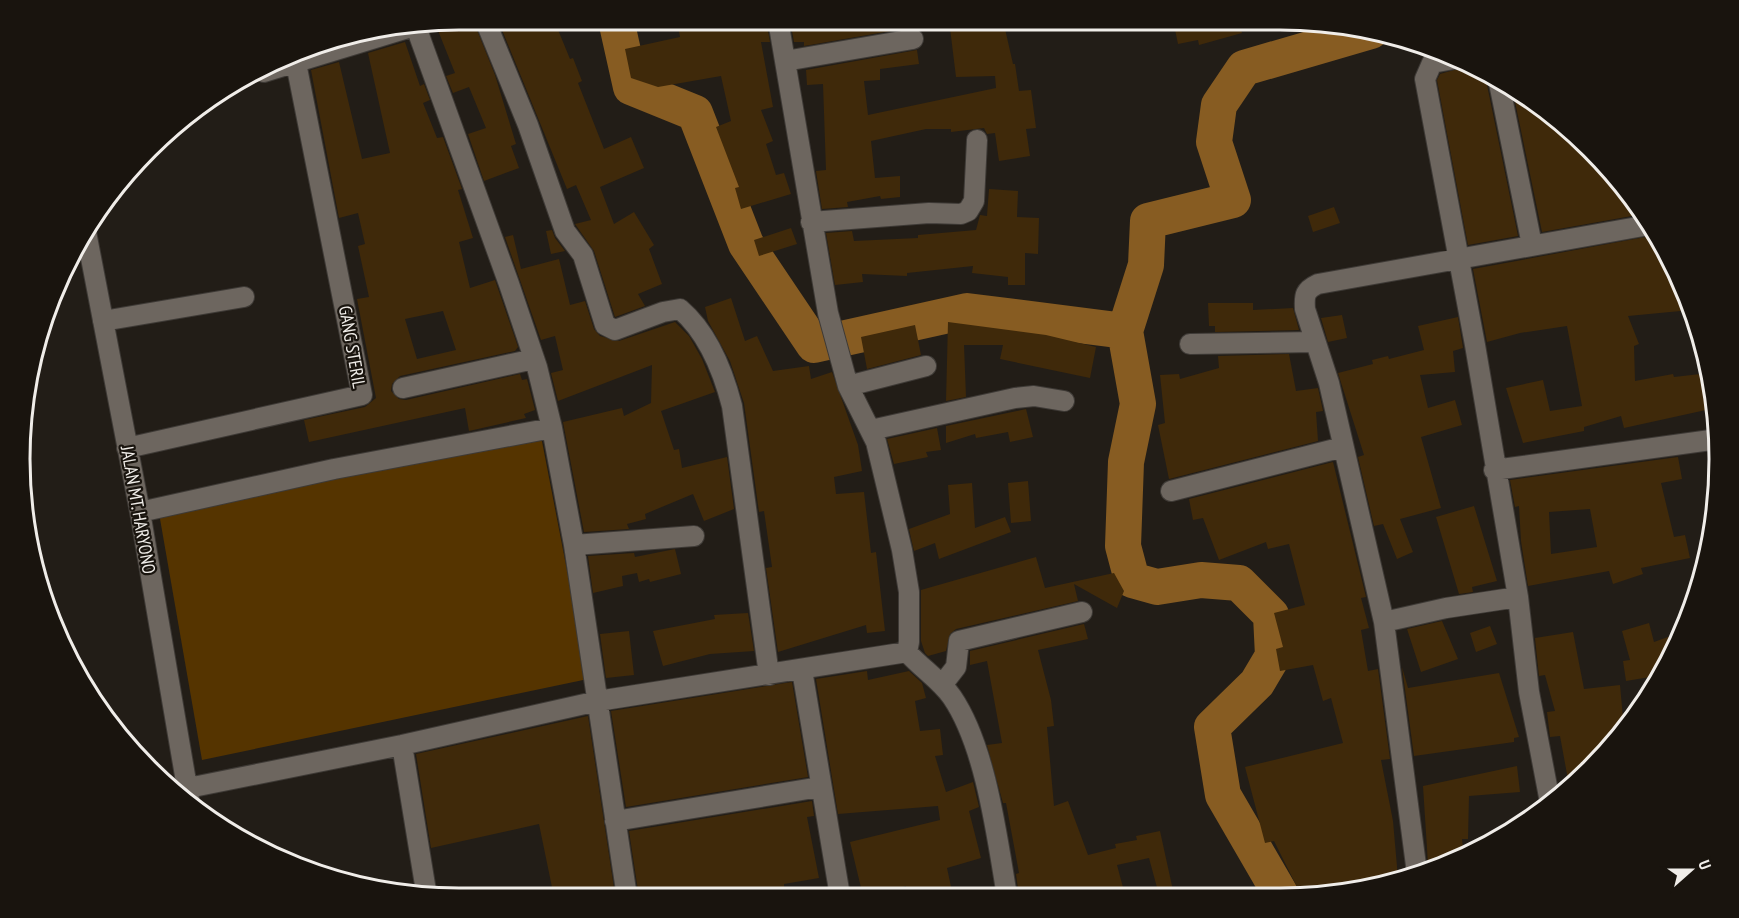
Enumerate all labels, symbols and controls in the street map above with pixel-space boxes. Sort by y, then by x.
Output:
street label: GANG STERIL [334,304,371,391]
street label: JALAN MT. HARYONO [116,443,161,576]
north arrow [1661,840,1721,900]
text: U [1694,857,1716,872]

